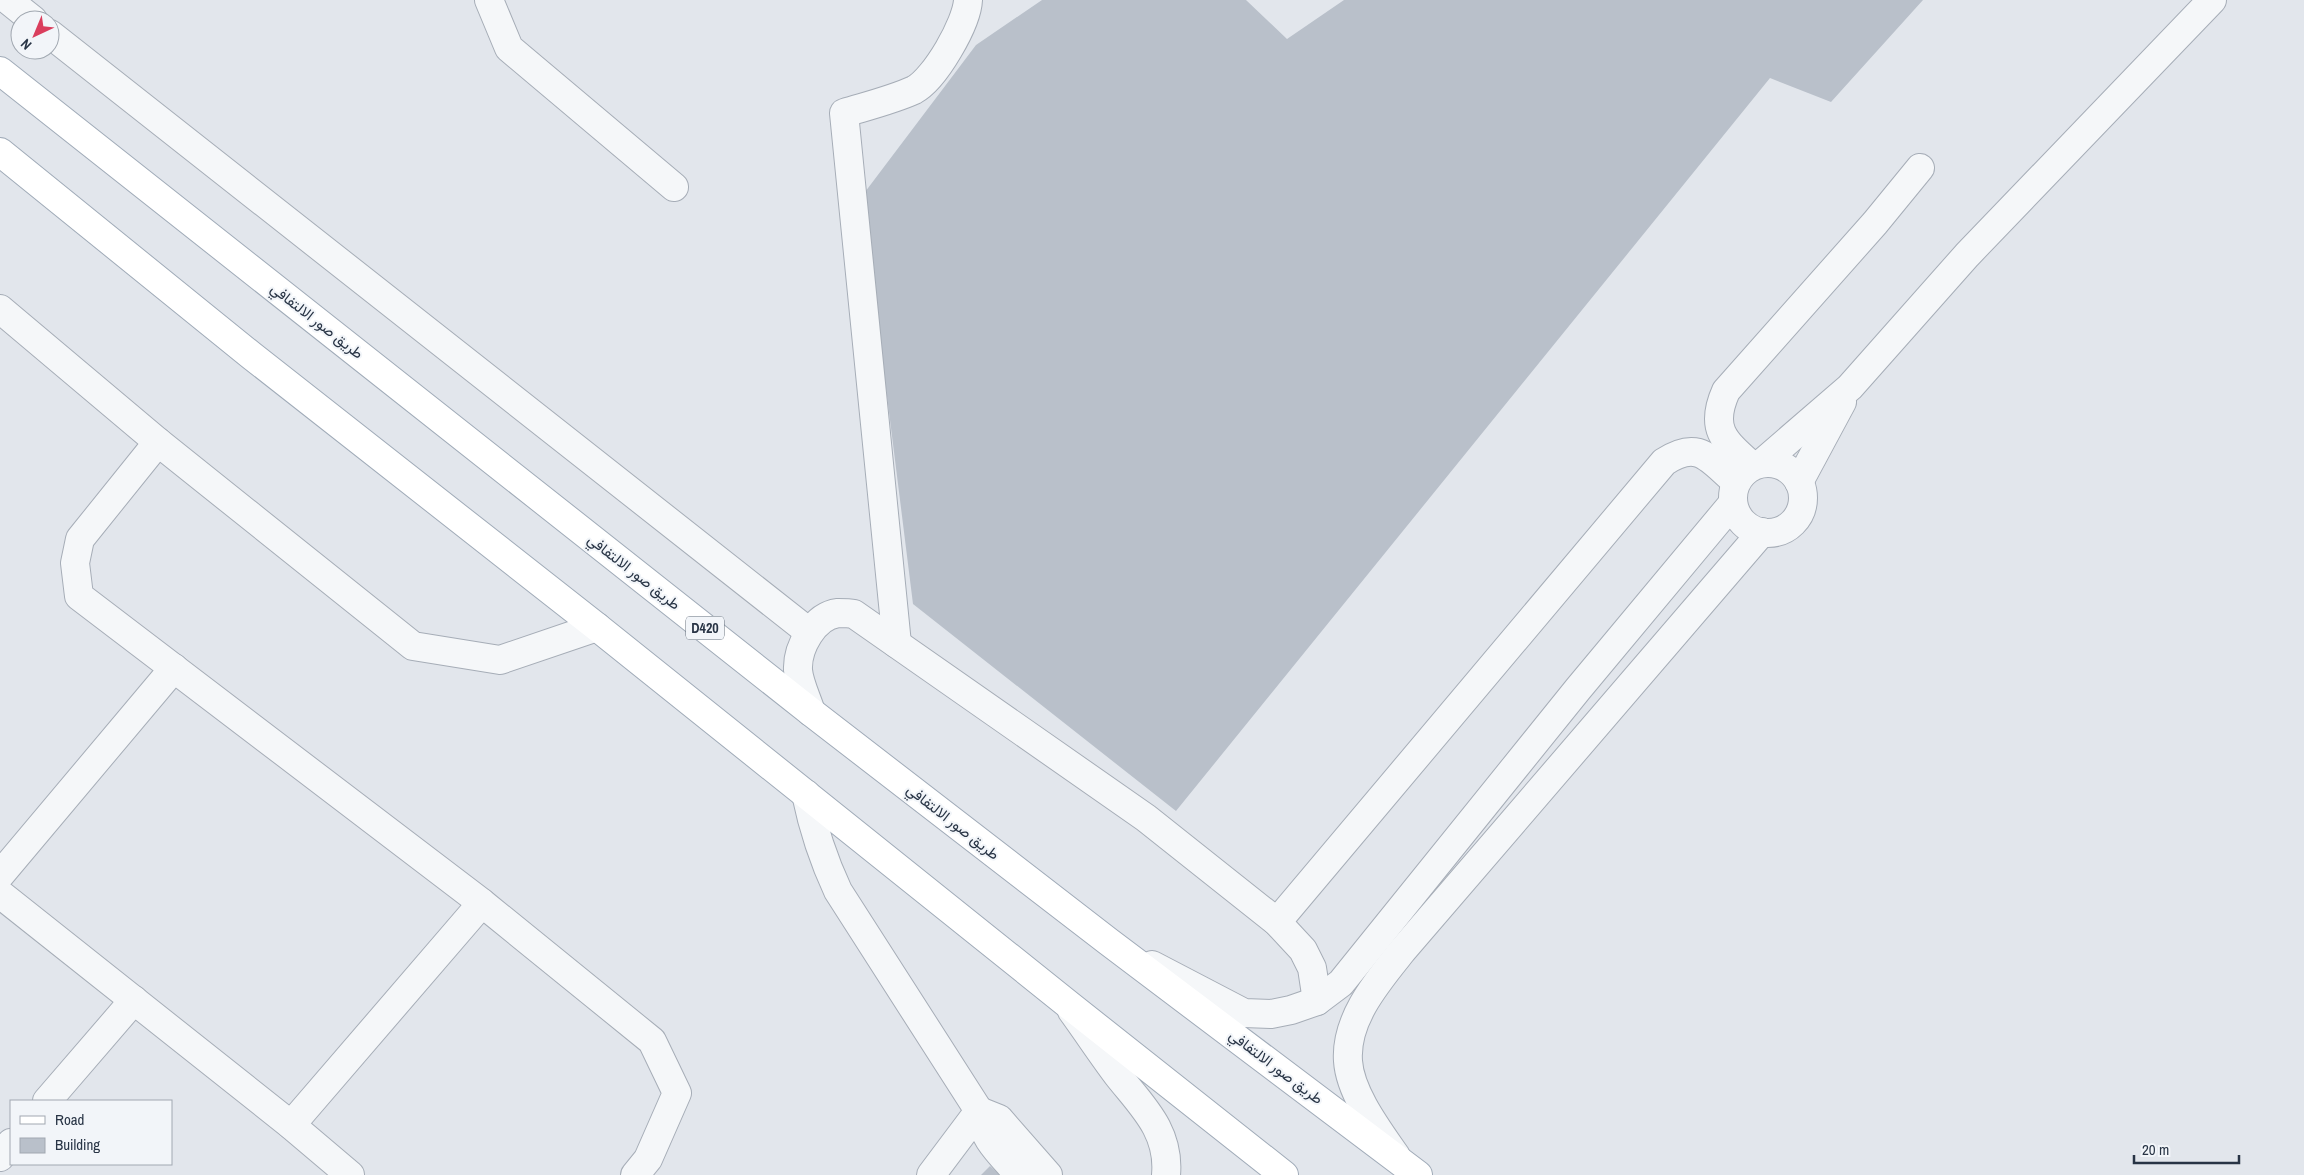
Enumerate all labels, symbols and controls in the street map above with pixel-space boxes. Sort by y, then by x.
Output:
north arrow [10,10,60,60]
text: N [17,35,35,54]
street label: طريق صور الالتفافي [265,278,368,366]
street label: طريق صور الالتفافي [582,529,685,617]
road number: D420 [686,616,724,640]
street label: طريق صور الالتفافي [901,779,1004,867]
street label: طريق صور الالتفافي [1223,1024,1328,1111]
legend [10,1100,172,1165]
text: Road [55,1109,84,1130]
scale bar [2134,1132,2239,1164]
text: Building [55,1134,100,1155]
text: 20 m [2142,1139,2169,1160]

